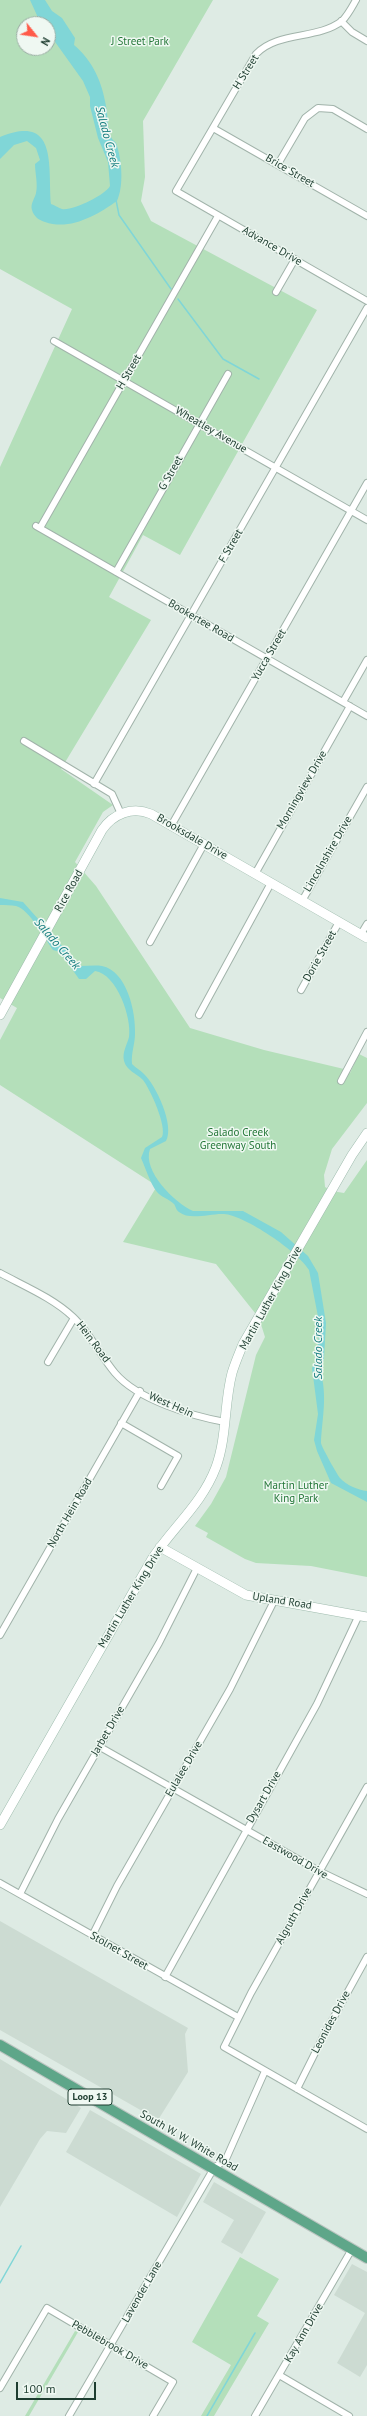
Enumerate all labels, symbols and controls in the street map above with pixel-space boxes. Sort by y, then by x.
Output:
north arrow [16,16,56,56]
text: N [38,35,53,48]
park label: J Street Park [111,35,169,49]
street label: H Street [230,52,262,92]
water label: Salado Creek [92,105,122,169]
street label: Brice Street [263,152,317,190]
street label: Advance Drive [240,224,304,268]
street label: H Street [114,352,144,392]
street label: Wheatley Avenue [173,404,249,456]
street label: G Street [156,453,186,493]
street label: F Street [216,527,246,565]
street label: Bookertee Road [166,597,236,645]
street label: Yucca Street [249,627,289,683]
street label: Morningview Drive [274,748,330,832]
street label: Brooksdale Drive [154,811,230,863]
street label: Lincolnshire Drive [301,814,355,894]
street label: Rice Road [52,868,86,914]
water label: Salado Creek [31,916,83,972]
street label: Dorie Street [301,928,339,984]
park label: Salado Creek Greenway South [200,1126,276,1152]
street label: Martin Luther King Drive [237,1244,305,1352]
water label: Salado Creek [312,1317,326,1379]
street label: Hein Road [73,1319,113,1365]
street label: West Hein [147,1389,195,1421]
street label: North Hein Road [45,1476,95,1550]
park label: Martin Luther King Park [264,1479,328,1505]
street label: Martin Luther King Drive [95,1544,167,1650]
street label: Upland Road [251,1590,313,1612]
street label: Jarbet Drive [88,1704,128,1758]
street label: Eulalee Drive [163,1739,205,1799]
street label: Dysart Drive [244,1769,284,1825]
street label: Eastwood Drive [260,1834,330,1882]
street label: Algruth Drive [273,1885,315,1947]
street label: Stolnet Street [88,1929,150,1973]
street label: Leonides Drive [309,1988,353,2056]
road number: Loop 13 [68,2089,112,2105]
street label: South W. W. White Road [138,2108,240,2174]
street label: Lavender Lane [119,2259,165,2325]
street label: Kay Ann Drive [282,2301,326,2365]
street label: Pebblebrook Drive [69,2318,151,2372]
scale bar [18,2374,98,2400]
text: 100 m [23,2381,56,2396]

